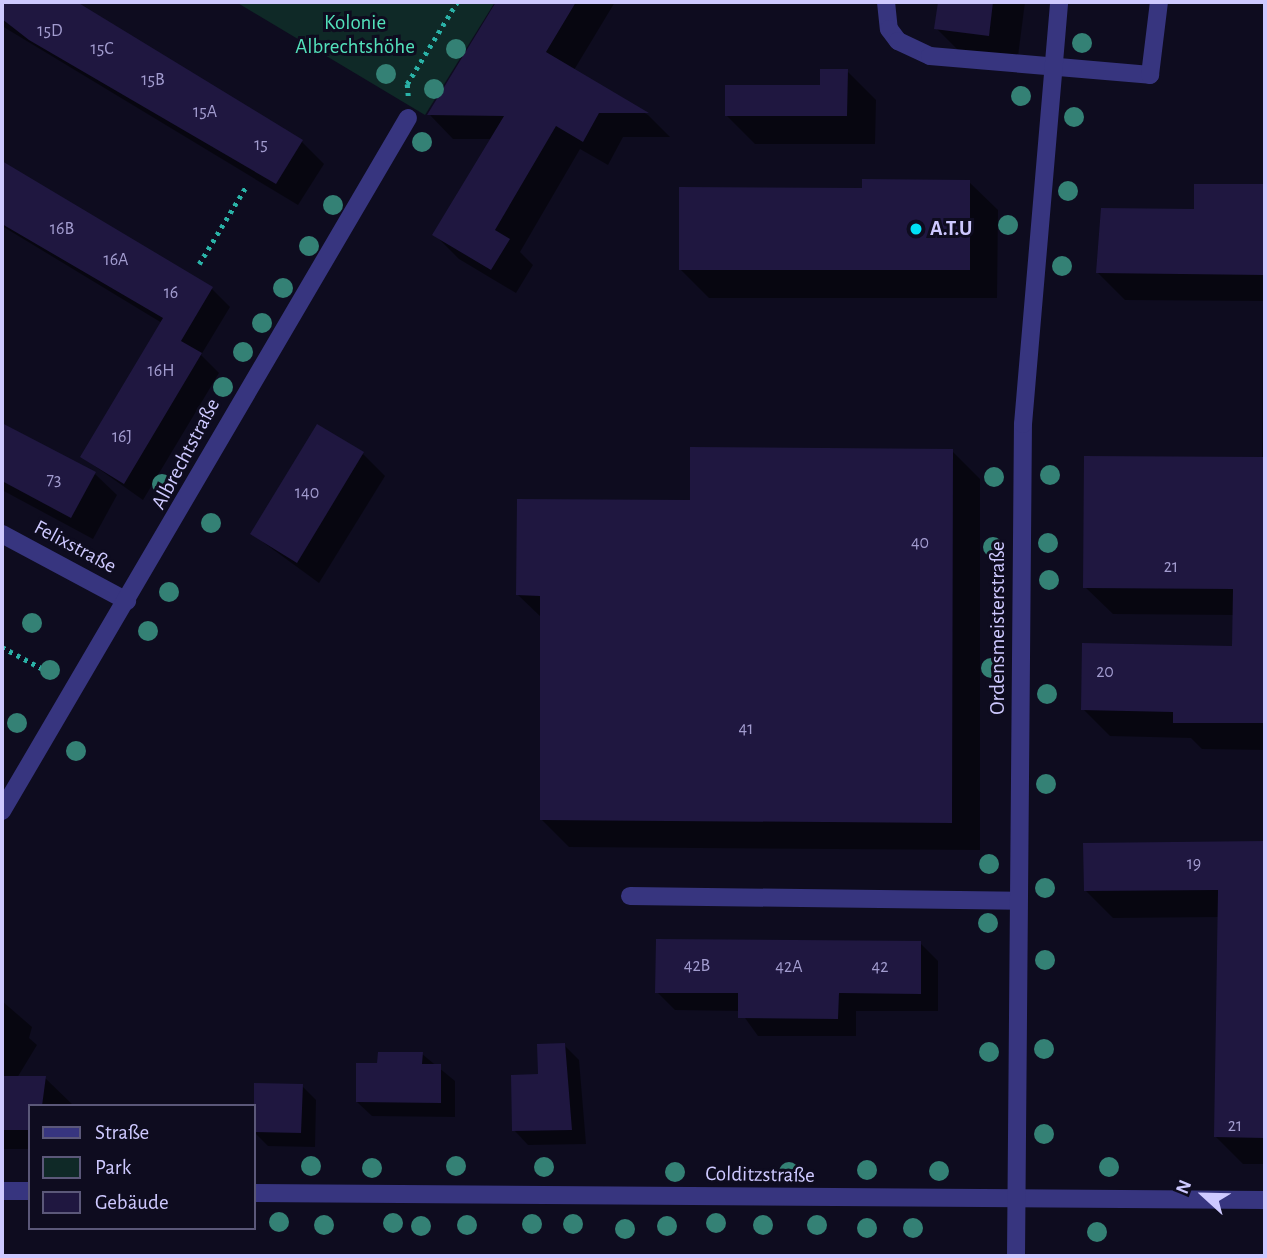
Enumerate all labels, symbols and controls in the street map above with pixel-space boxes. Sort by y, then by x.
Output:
park label: Kolonie Albrechtshöhe [295,10,415,60]
house number: 15D [37,20,63,42]
house number: 15C [90,38,114,60]
house number: 15B [141,69,165,91]
house number: 15A [193,101,217,123]
house number: 15 [254,134,268,156]
place label: A.T.U [930,216,972,242]
house number: 16B [50,218,74,240]
marker: A.T.U [908,221,924,237]
house number: 16A [103,249,129,271]
house number: 16 [164,282,178,304]
house number: 16H [148,360,174,382]
street label: Albrechtstraße [146,394,226,514]
house number: 16J [112,426,132,448]
house number: 73 [47,469,61,491]
house number: 140 [295,482,319,504]
street label: Felixstraße [30,515,120,579]
house number: 40 [911,532,929,554]
street label: Ordensmeisterstraße [985,541,1011,715]
house number: 21 [1164,556,1178,578]
house number: 20 [1096,661,1114,683]
house number: 41 [739,718,753,740]
house number: 19 [1187,853,1201,875]
house number: 42B [684,955,710,977]
house number: 42A [775,956,803,978]
house number: 42 [872,956,888,978]
legend [28,1104,256,1230]
house number: 21 [1228,1115,1242,1137]
text: Straße [95,1122,149,1143]
text: Park [95,1157,131,1178]
north arrow [1169,1160,1239,1230]
street label: Colditzstraße [705,1161,815,1189]
text: N [1173,1177,1195,1197]
text: Gebäude [95,1192,169,1213]

